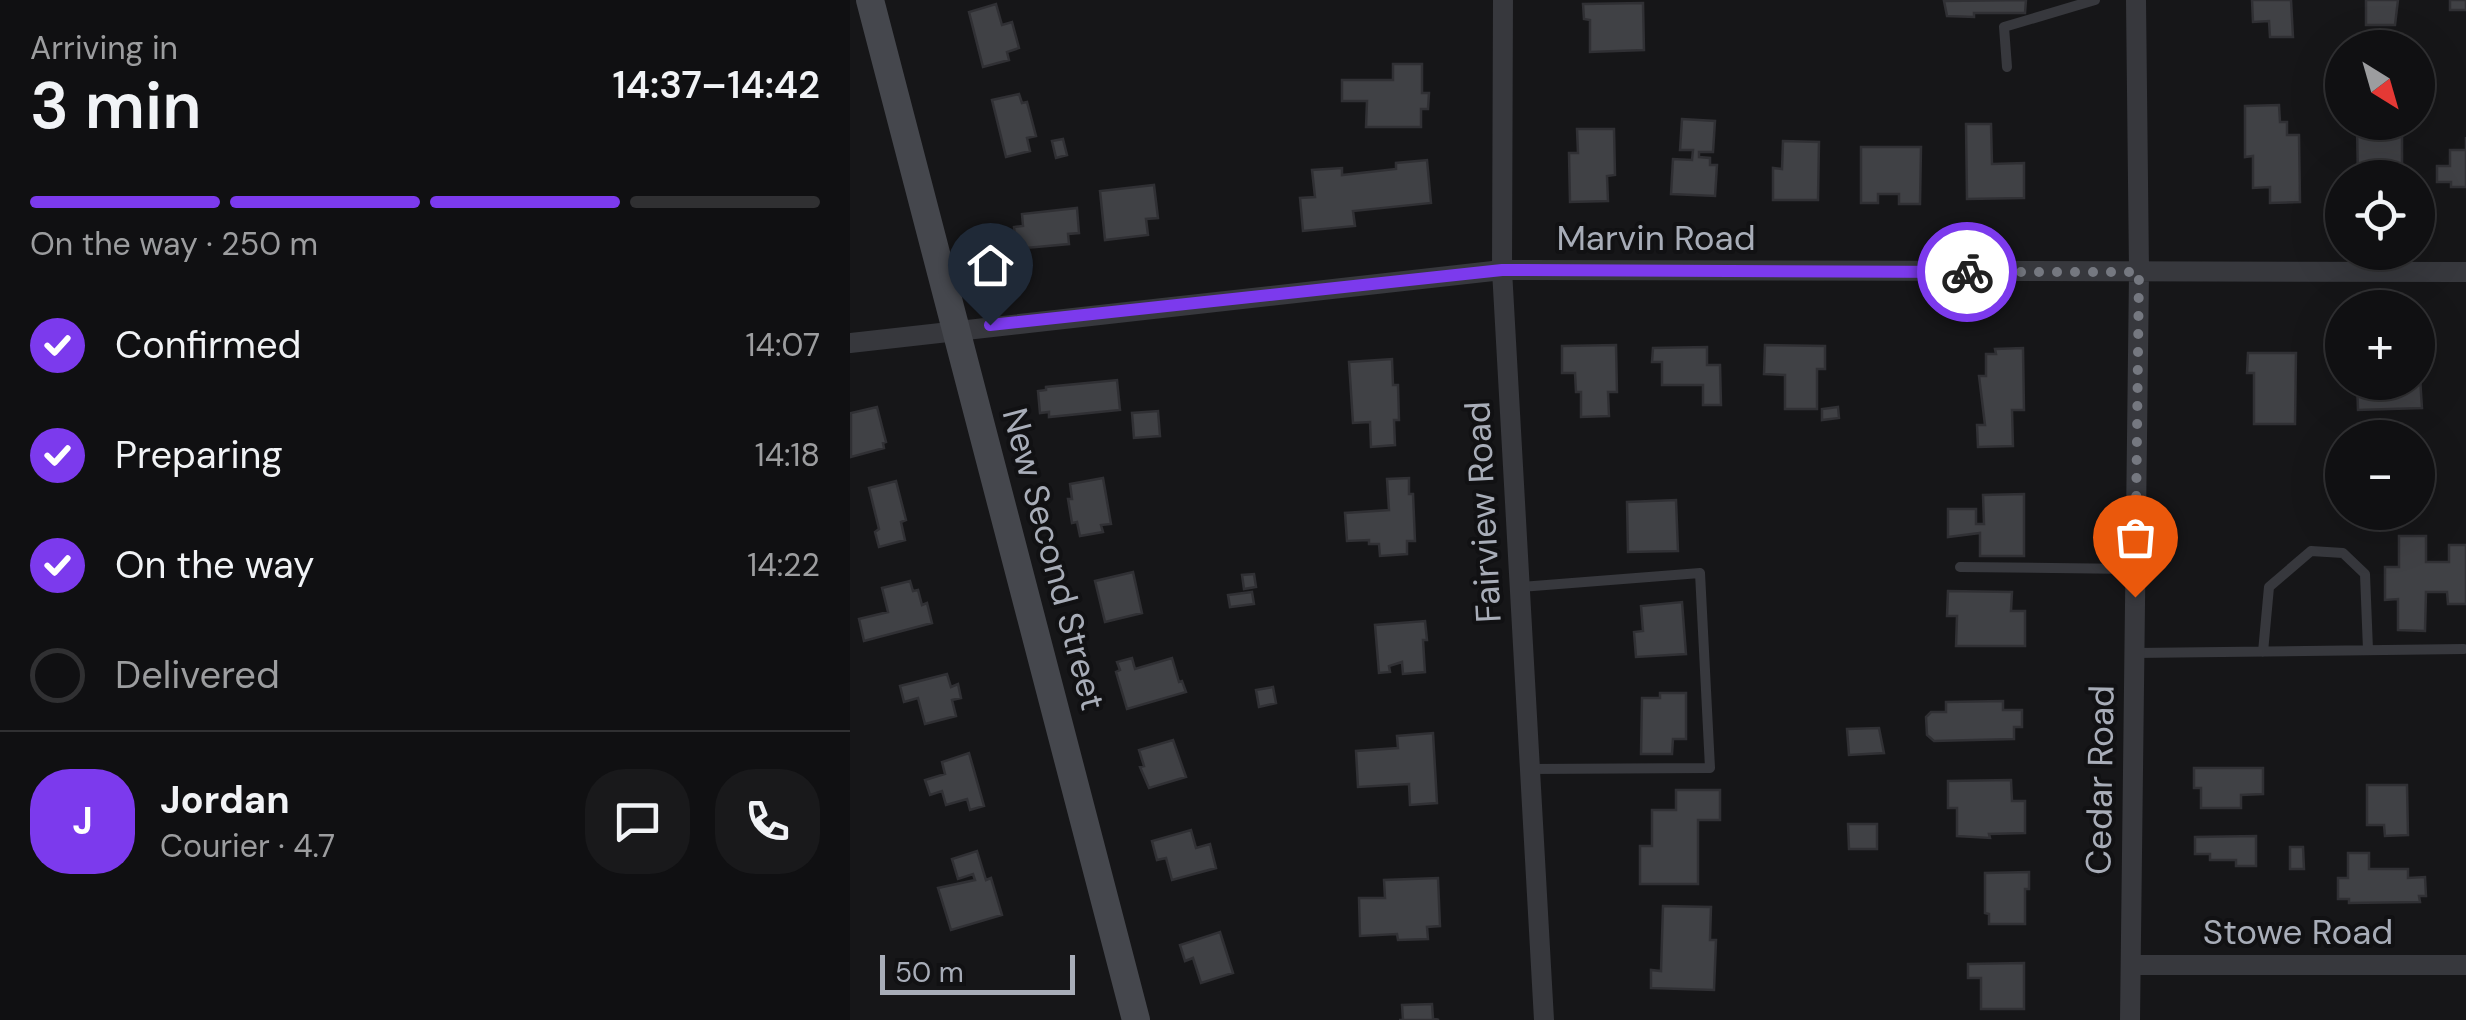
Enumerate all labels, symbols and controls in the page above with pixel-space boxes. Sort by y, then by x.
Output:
text: Arriving in [30,27,178,69]
north arrow [2325,30,2435,140]
map controls [2325,30,2435,530]
text: 14:37–14:42 [613,60,820,110]
text: 3 min [30,64,201,148]
button: locate [2325,160,2435,270]
street label: Marvin Road [1556,215,1756,261]
courier [1917,222,2017,322]
text: On the way · 250 m [30,223,318,265]
pin [948,223,1033,326]
icon: home [963,238,1018,293]
icon: bike [1940,245,1995,300]
button: + [2325,290,2435,400]
icon: check [30,318,85,373]
text: Confirmed [115,320,301,370]
text: 14:07 [746,324,820,366]
street label: Fairview Road [1454,400,1512,624]
street label: New Second Street [992,403,1116,715]
button: − [2325,420,2435,530]
icon: check [30,428,85,483]
text: Preparing [115,430,283,480]
text: 14:18 [755,434,820,476]
pin [2093,495,2178,598]
icon: bag [2108,510,2163,565]
icon: check [30,538,85,593]
text: On the way [115,540,314,590]
text: 14:22 [747,544,820,586]
text: Delivered [115,650,280,700]
street label: Cedar Road [2075,685,2125,875]
button: chat [585,769,690,874]
button: phone [715,769,820,874]
text: Jordan [160,775,290,825]
text: J [72,796,93,846]
text: Courier · 4.7 [160,825,335,867]
street label: Stowe Road [2203,909,2393,955]
scale bar [880,950,1075,994]
text: 50 m [895,954,964,991]

